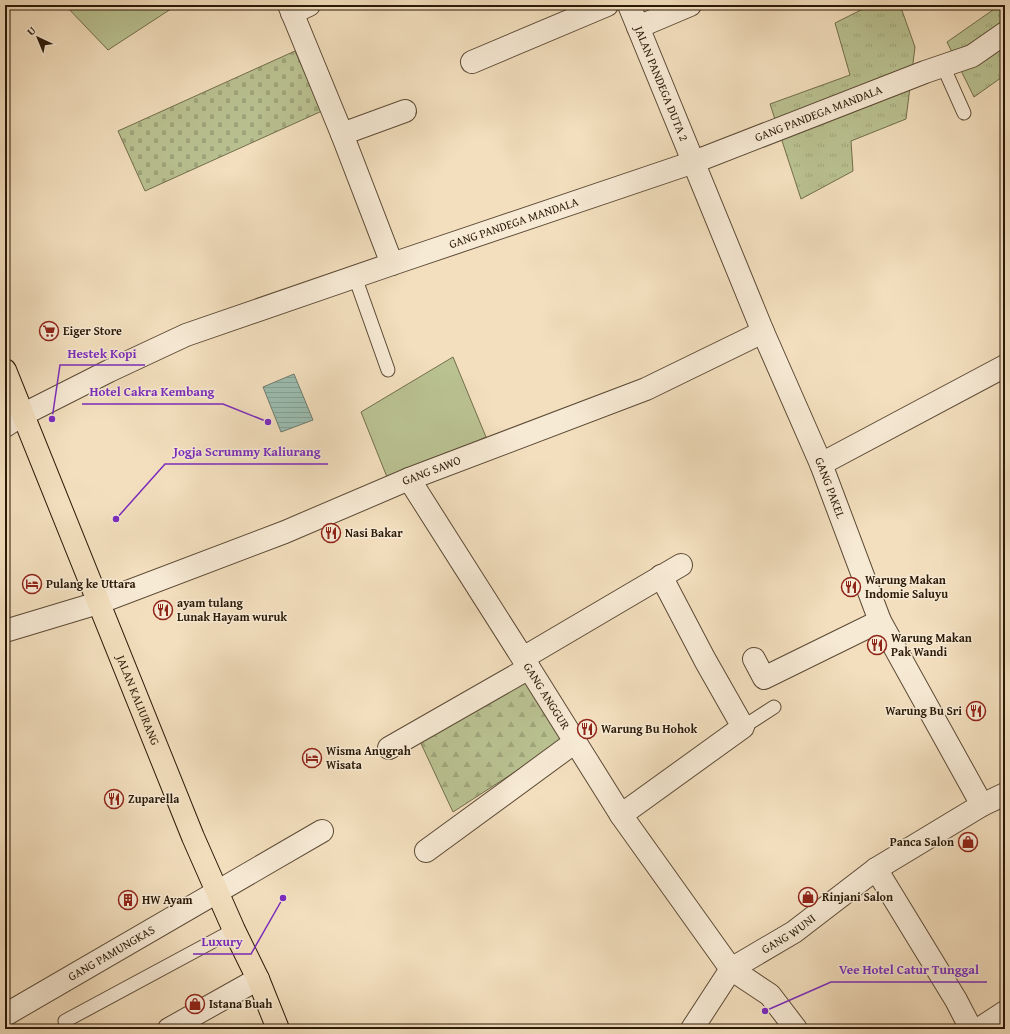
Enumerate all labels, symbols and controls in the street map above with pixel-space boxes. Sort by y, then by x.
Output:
north arrow [18,18,58,58]
text: U [23,22,40,39]
street label: JALAN PANDEGA DUTA 2 [630,22,693,144]
street label: GANG PANDEGA MANDALA [752,80,885,146]
street label: GANG PANDEGA MANDALA [447,192,581,252]
supermarket icon: Eiger Store [38,320,60,342]
place label: Eiger Store [63,322,122,339]
callout: Hestek Kopi [60,340,145,365]
text: Hestek Kopi [67,344,137,363]
callout: Hotel Cakra Kembang [82,379,223,404]
text: Hotel Cakra Kembang [90,382,215,401]
callout: Jogja Scrummy Kaliurang [165,439,328,464]
text: Jogja Scrummy Kaliurang [171,442,321,461]
street label: GANG SAWO [399,451,463,489]
street label: GANG PAKEL [811,454,850,521]
restaurant icon: Nasi Bakar [320,522,342,544]
place label: Nasi Bakar [345,524,403,541]
place label: Warung Makan Indomie Saluyu [865,571,948,602]
hotel icon: Pulang ke Uttara [21,573,43,595]
place label: Pulang ke Uttara [46,575,137,592]
restaurant icon: Warung Makan Indomie Saluyu [840,576,862,598]
place label: ayam tulang Lunak Hayam wuruk [177,594,287,625]
restaurant icon: ayam tulang Lunak Hayam wuruk [152,599,174,621]
place label: Warung Makan Pak Wandi [891,629,972,660]
restaurant icon: Warung Makan Pak Wandi [866,634,888,656]
street label: JALAN KALIURANG [112,651,164,748]
street label: GANG ANGGUR [520,659,574,733]
restaurant icon: Warung Bu Sri [965,700,987,722]
place label: Warung Bu Sri [885,702,962,719]
restaurant icon: Warung Bu Hohok [576,718,598,740]
place label: Warung Bu Hohok [601,720,697,737]
place label: Wisma Anugrah Wisata [326,742,411,773]
hotel icon: Wisma Anugrah Wisata [301,747,323,769]
restaurant icon: Zuparella [103,788,125,810]
place label: Zuparella [128,790,180,807]
shop icon: Panca Salon [957,831,979,853]
place label: Panca Salon [890,833,954,850]
shop icon: Rinjani Salon [797,886,819,908]
place label: Rinjani Salon [822,888,893,905]
building icon: HW Ayam [117,889,139,911]
place label: HW Ayam [142,891,193,908]
street label: GANG WUNI [758,909,819,957]
street label: GANG PAMUNGKAS [65,921,158,985]
callout: Luxury [193,929,251,954]
text: Luxury [201,932,243,951]
callout: Vee Hotel Catur Tunggal [831,957,987,982]
text: Vee Hotel Catur Tunggal [839,960,979,979]
shop icon: Istana Buah [184,993,206,1015]
place label: Istana Buah [209,995,272,1012]

